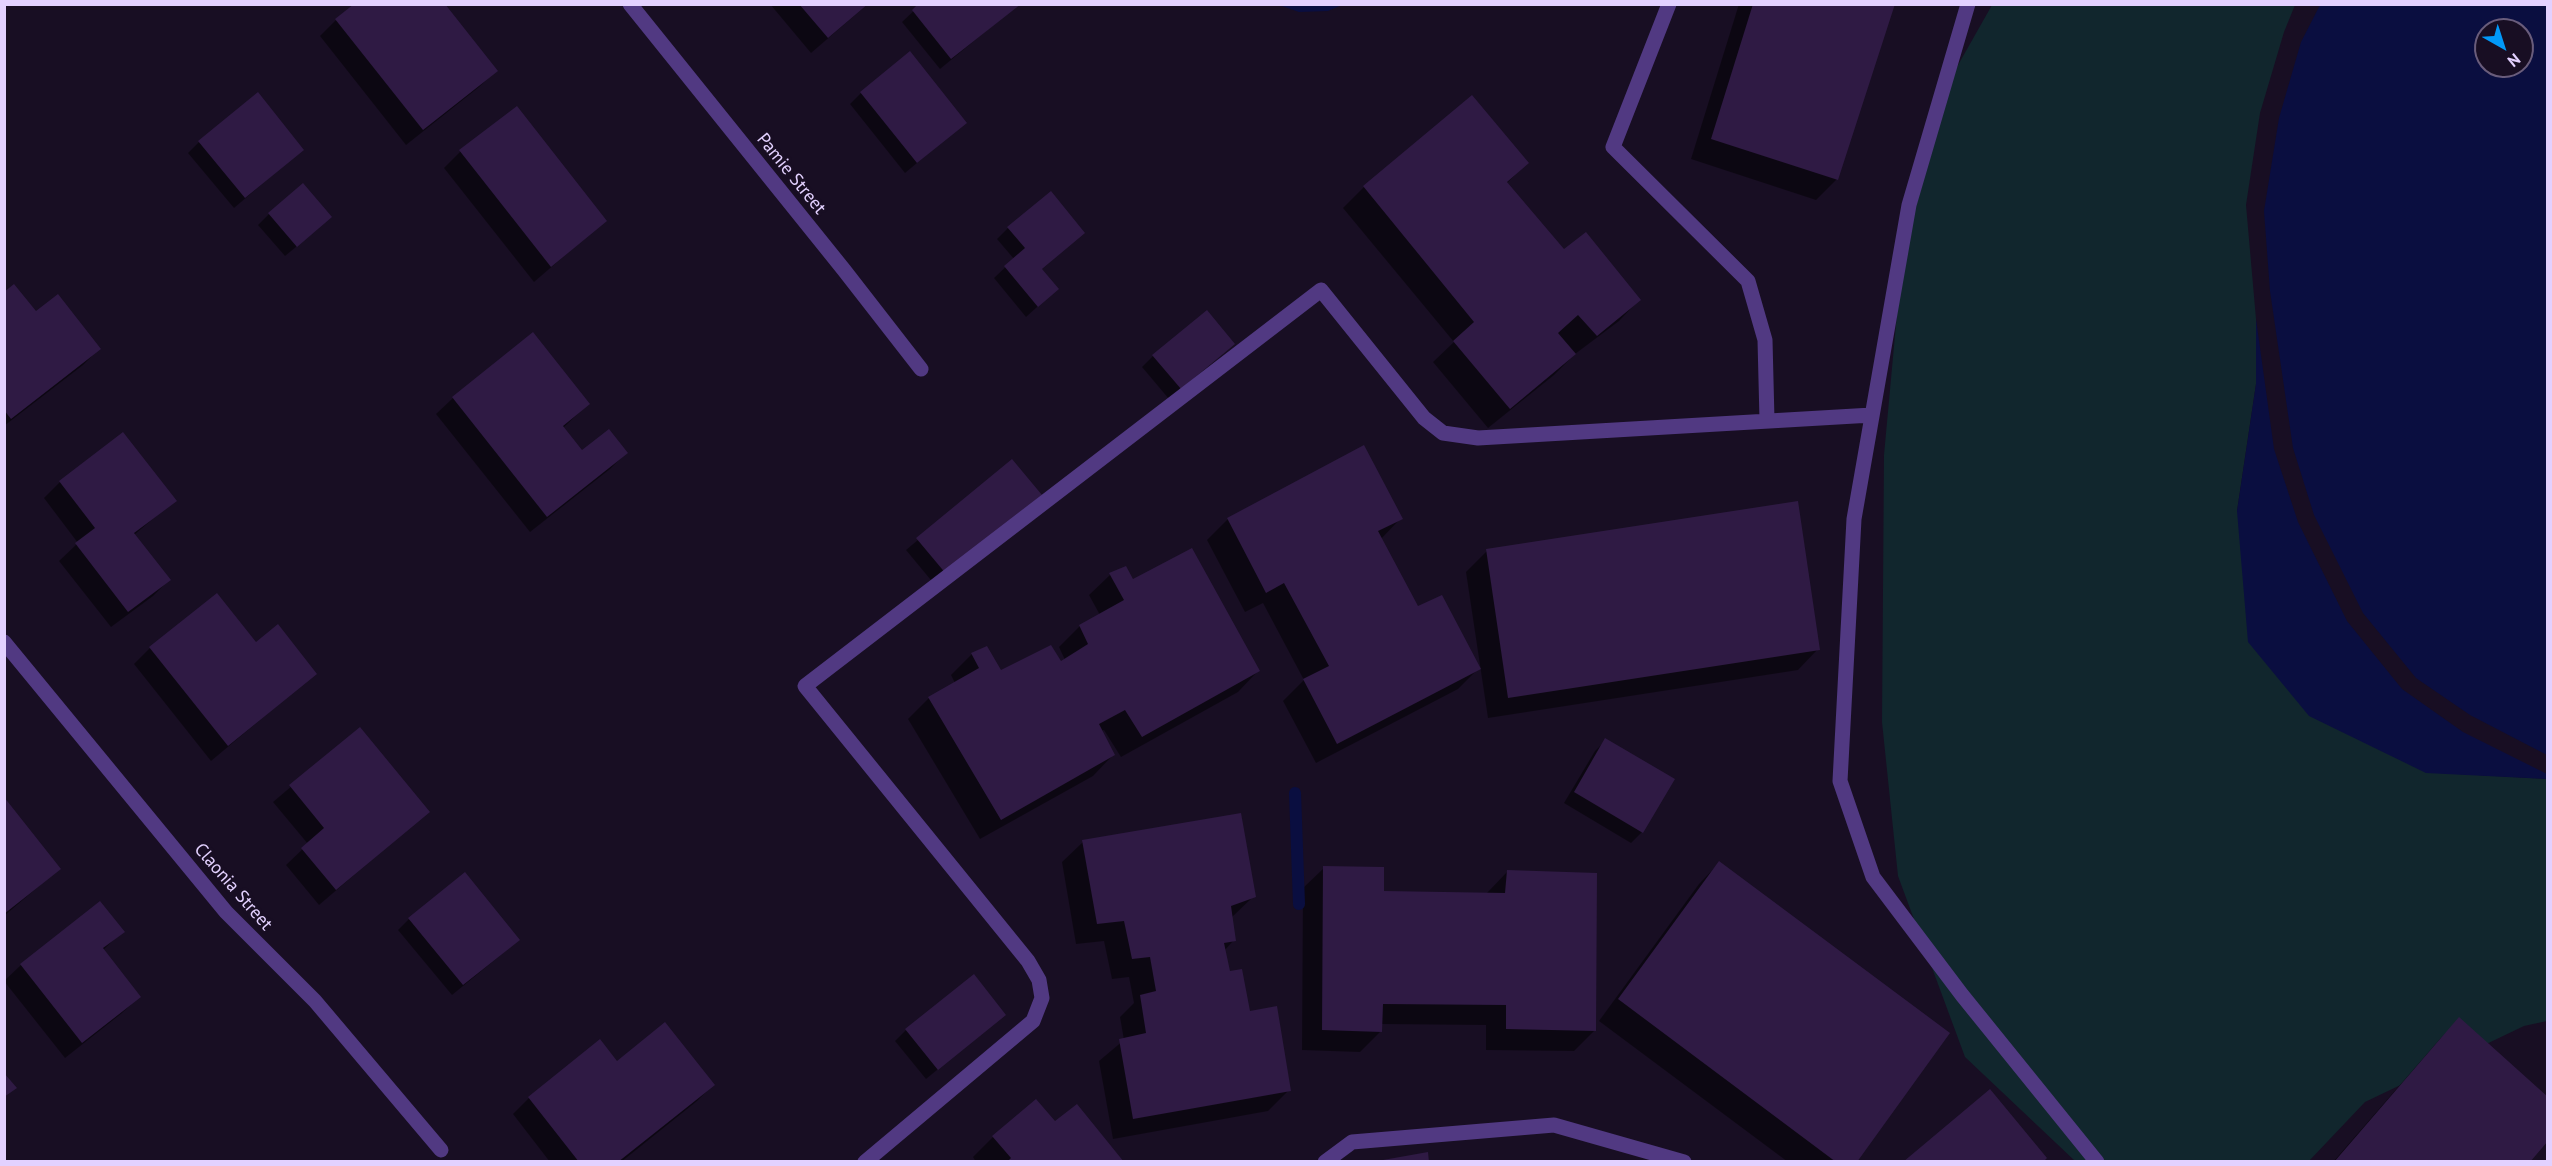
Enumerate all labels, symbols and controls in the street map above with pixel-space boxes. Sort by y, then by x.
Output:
north arrow [2474,18,2534,78]
text: N [2504,49,2524,72]
street label: Pamie Street [752,129,830,219]
street label: Claonia Street [189,839,277,935]

